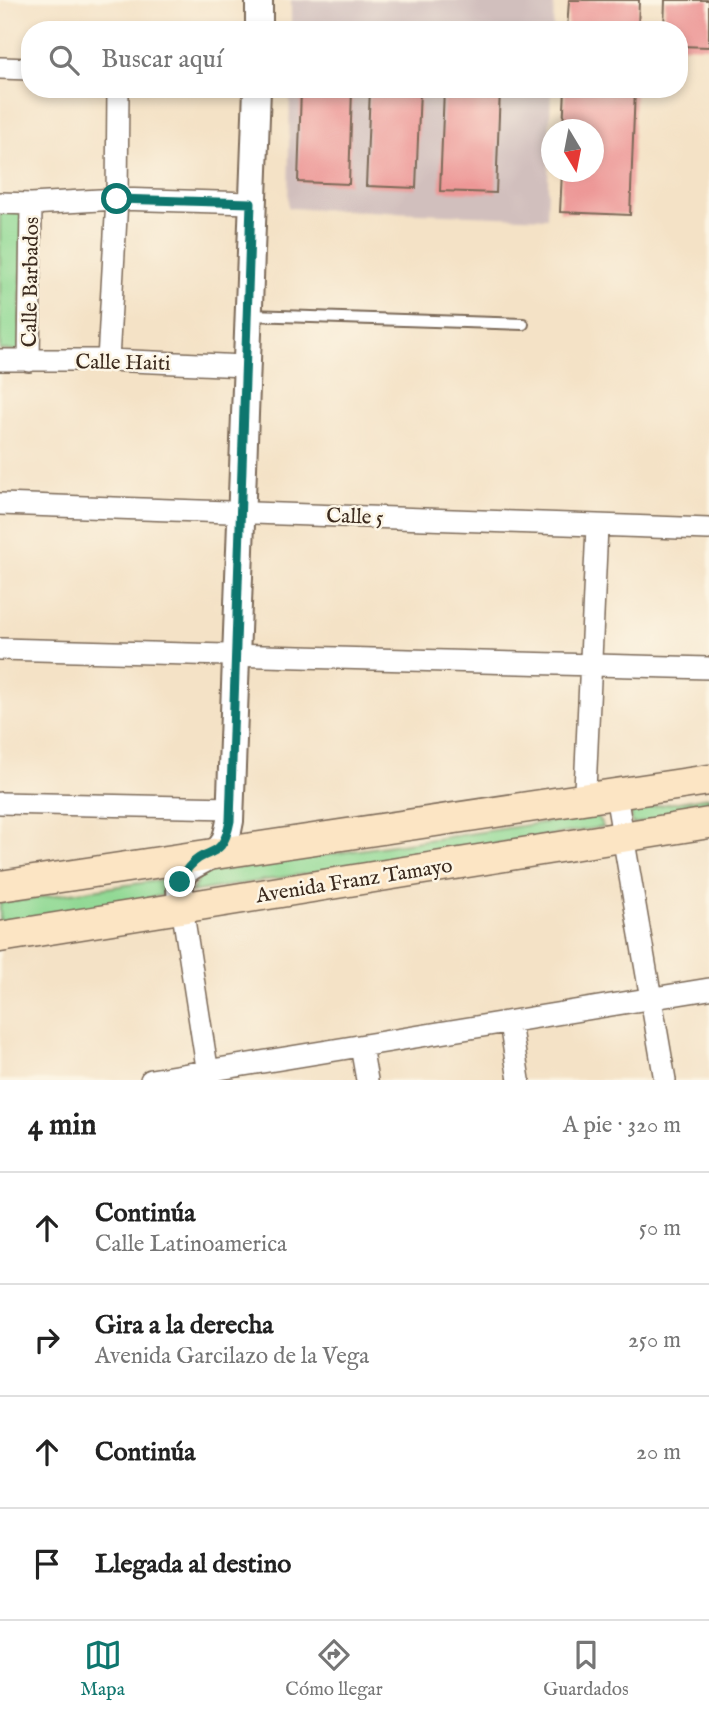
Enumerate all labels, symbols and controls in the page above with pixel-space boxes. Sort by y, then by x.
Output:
search box [21,21,688,98]
icon: search [45,41,83,79]
text: Buscar aquí [101,43,223,76]
north arrow [541,119,604,182]
route start [101,183,132,214]
street label: Calle Barbados [17,217,46,348]
street label: Calle Haiti [75,349,171,378]
street label: Calle 5 [326,503,384,532]
street label: Avenida Franz Tamayo [253,853,454,911]
route end [164,866,195,897]
text: 4 min [28,1107,96,1145]
text: A pie · 320 m [563,1111,681,1140]
text: Continúa [95,1197,196,1230]
icon: ahead [28,1209,66,1247]
text: 50 m [639,1214,681,1243]
text: Calle Latinoamerica [95,1230,287,1259]
text: Gira a la derecha [95,1309,274,1342]
icon: right [28,1321,66,1359]
text: 250 m [628,1326,681,1355]
text: Avenida Garcilazo de la Vega [95,1342,369,1371]
icon: ahead [28,1433,66,1471]
text: Continúa [95,1436,196,1469]
text: 20 m [636,1438,681,1467]
icon: arrive [28,1545,66,1583]
text: Llegada al destino [95,1548,291,1581]
tab: Mapa [80,1636,125,1702]
tab: Cómo llegar [285,1636,383,1702]
tab: Guardados [543,1636,629,1702]

